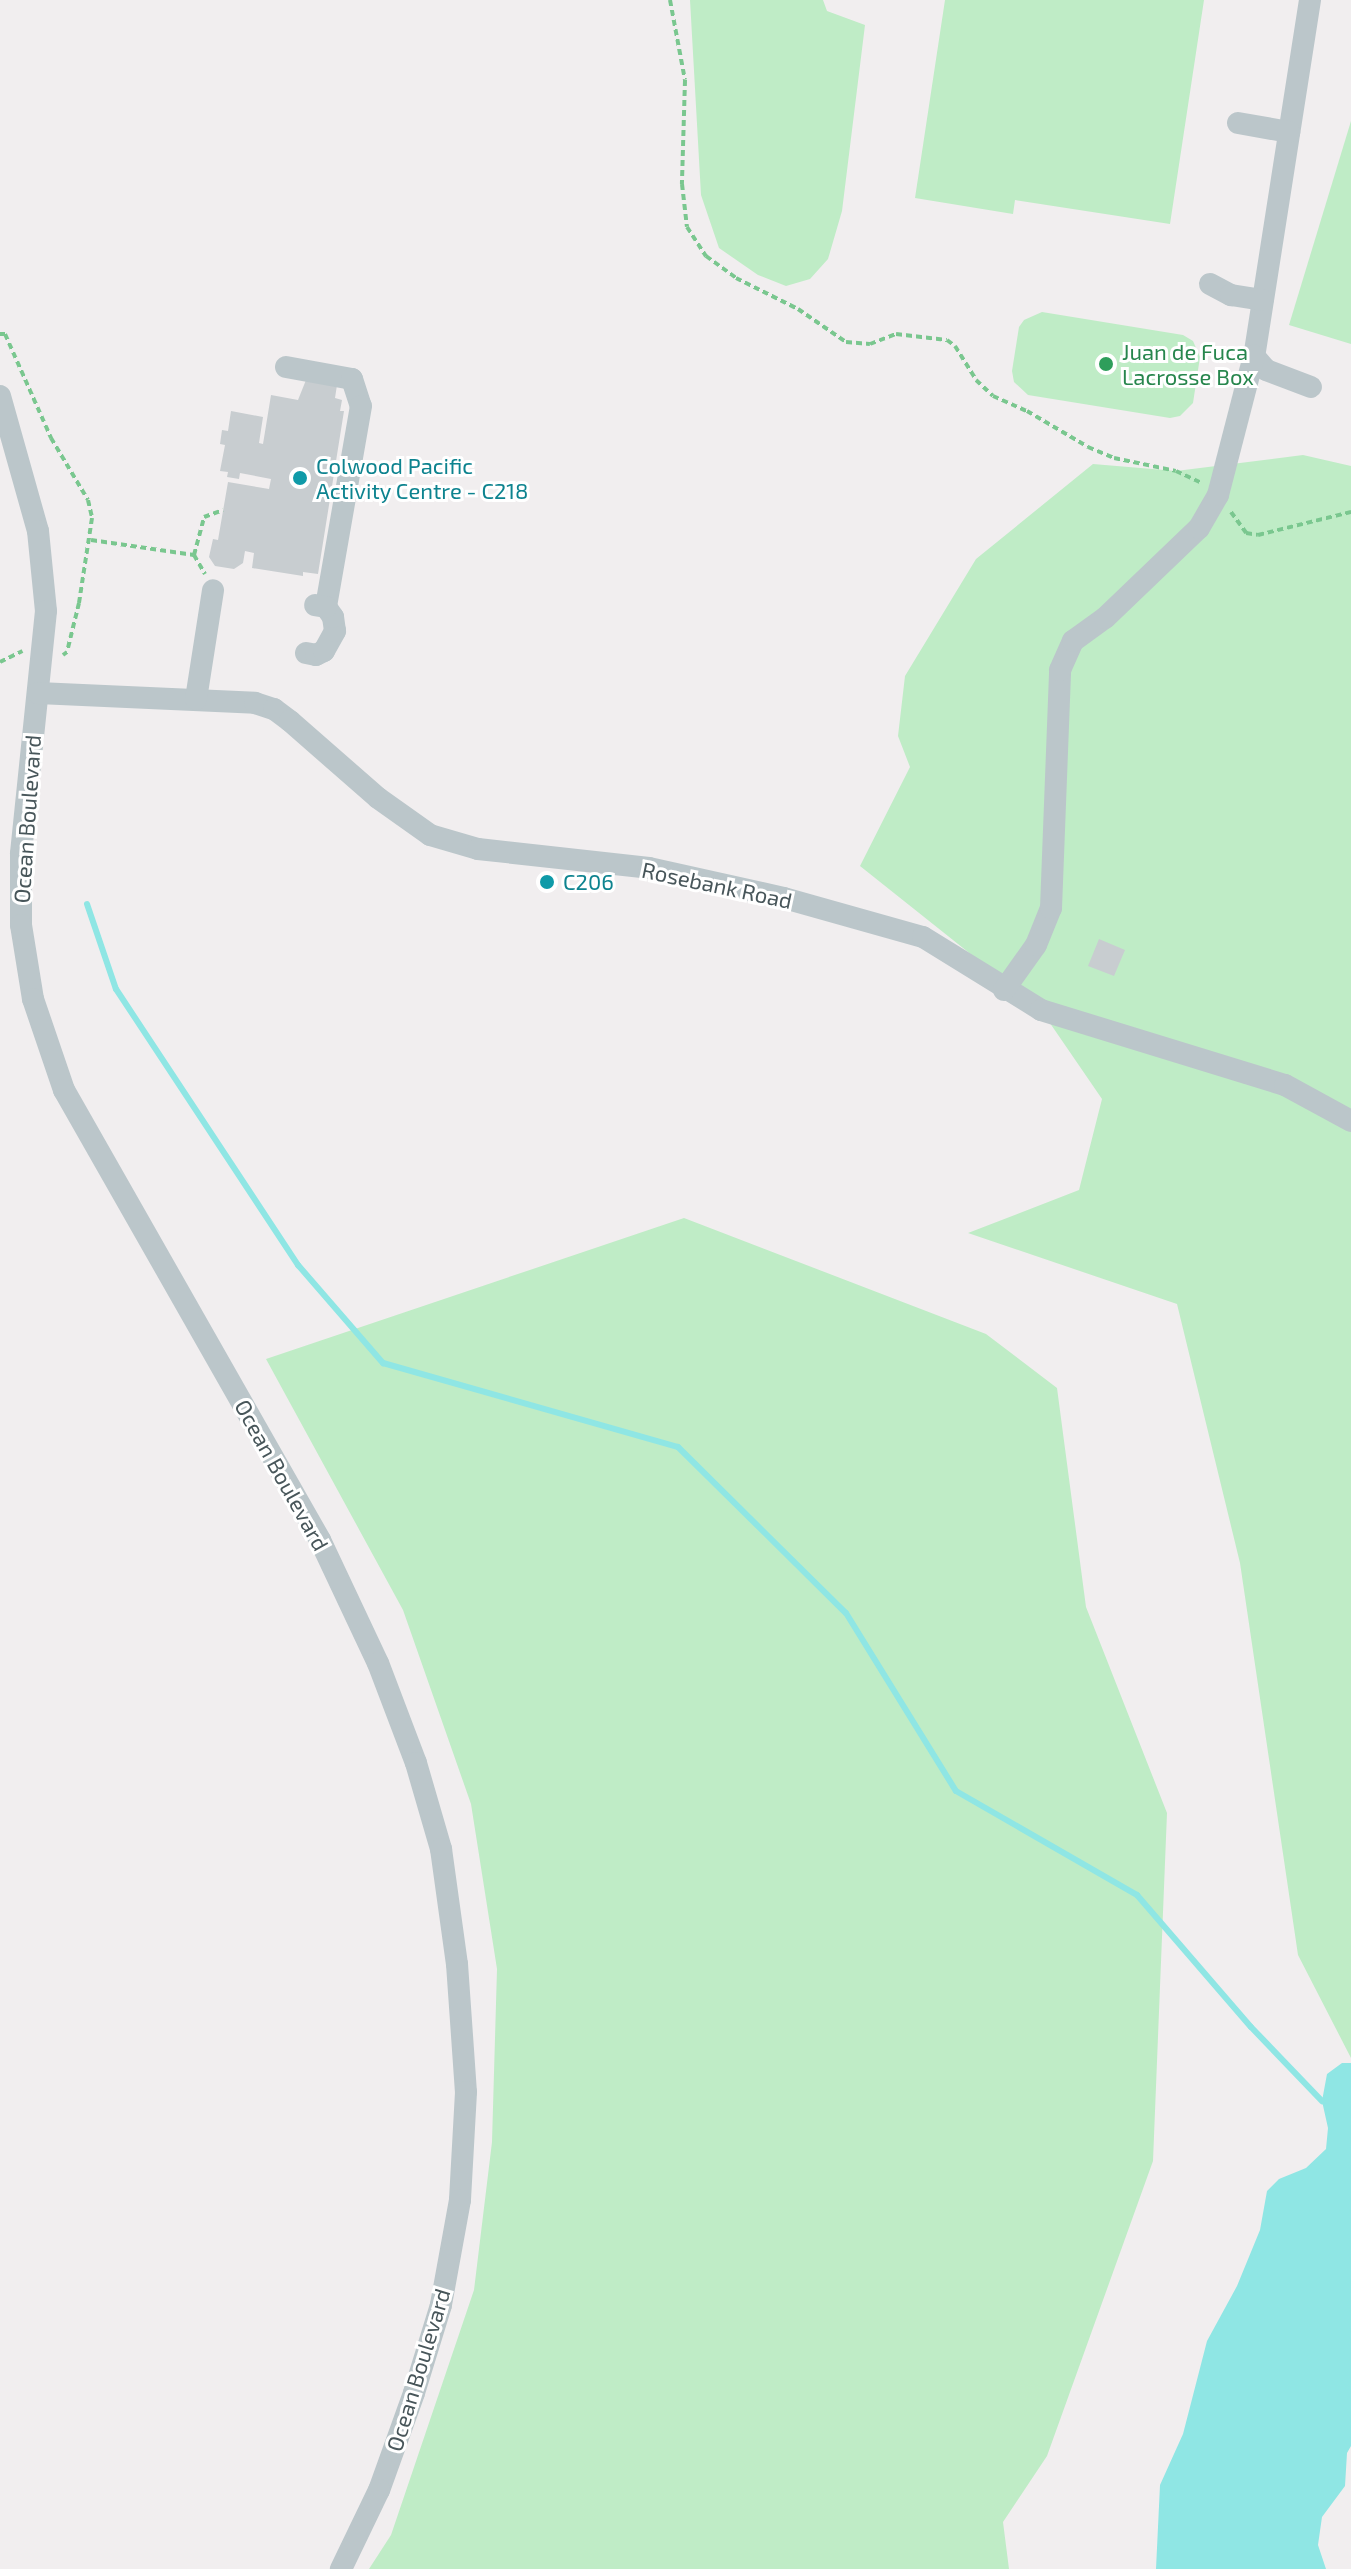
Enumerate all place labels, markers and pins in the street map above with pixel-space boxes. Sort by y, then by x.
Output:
place label: Juan de Fuca Lacrosse Box [1122,338,1254,390]
marker: Juan de Fuca Lacrosse Box [1097,355,1115,373]
place label: Colwood Pacific Activity Centre - C218 [316,452,529,504]
marker: Colwood Pacific Activity Centre - C218 [291,469,309,487]
place label: C206 [563,869,614,895]
marker: C206 [538,873,556,891]

